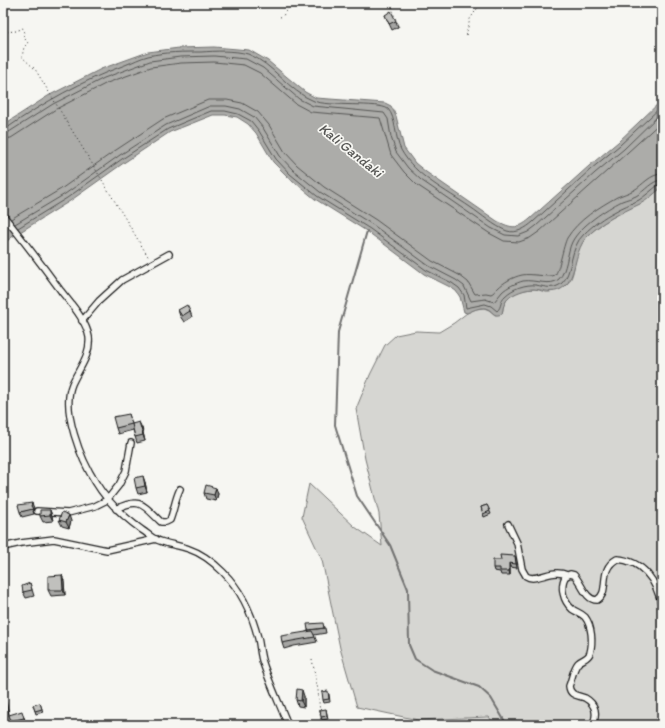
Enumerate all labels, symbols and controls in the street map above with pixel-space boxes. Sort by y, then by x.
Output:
water label: Kali Gandaki [315,120,387,182]

